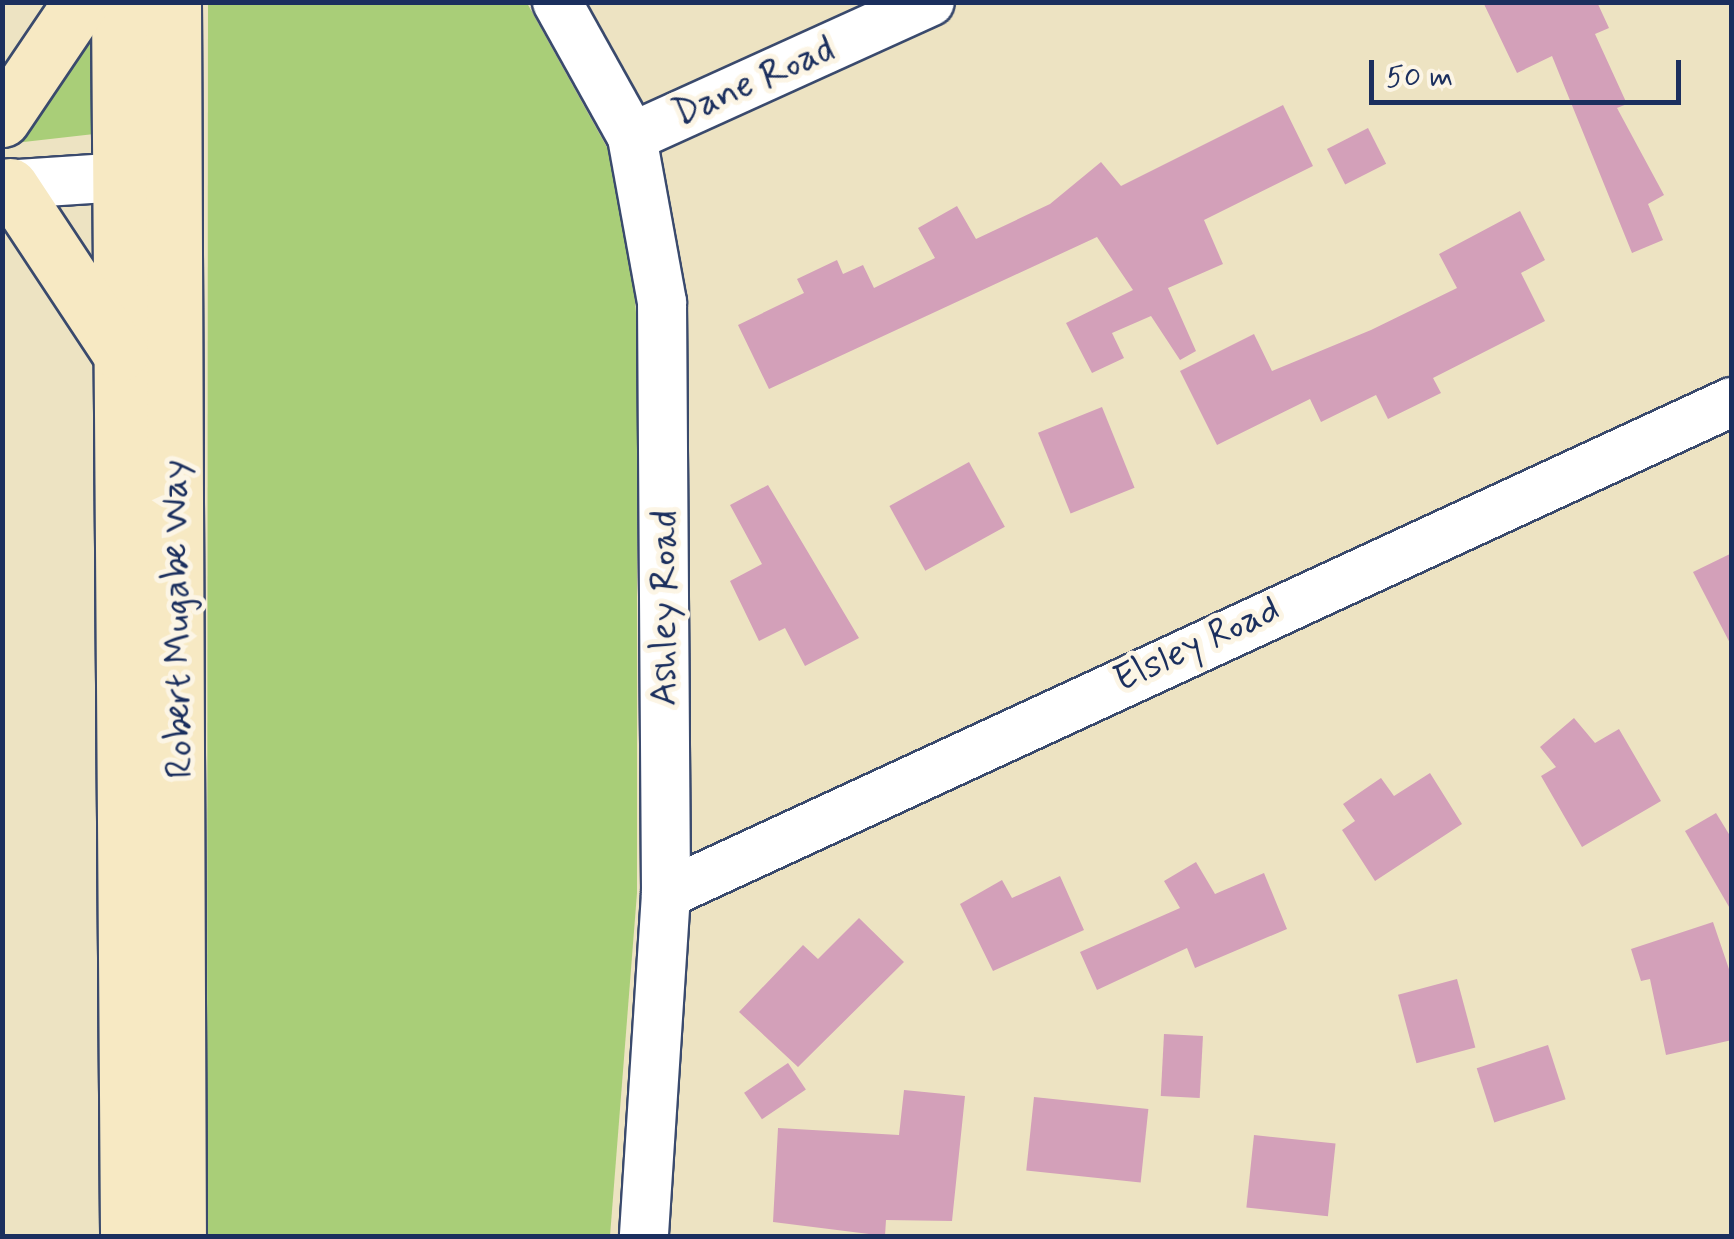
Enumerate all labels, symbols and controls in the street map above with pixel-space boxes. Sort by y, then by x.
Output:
street label: Dane Road [667,26,841,138]
scale bar [1374,40,1686,102]
text: 50 m [1386,58,1453,97]
street label: Robert Mugabe Way [152,457,204,781]
street label: Ashley Road [642,513,688,703]
street label: Elsley Road [1106,587,1288,703]

